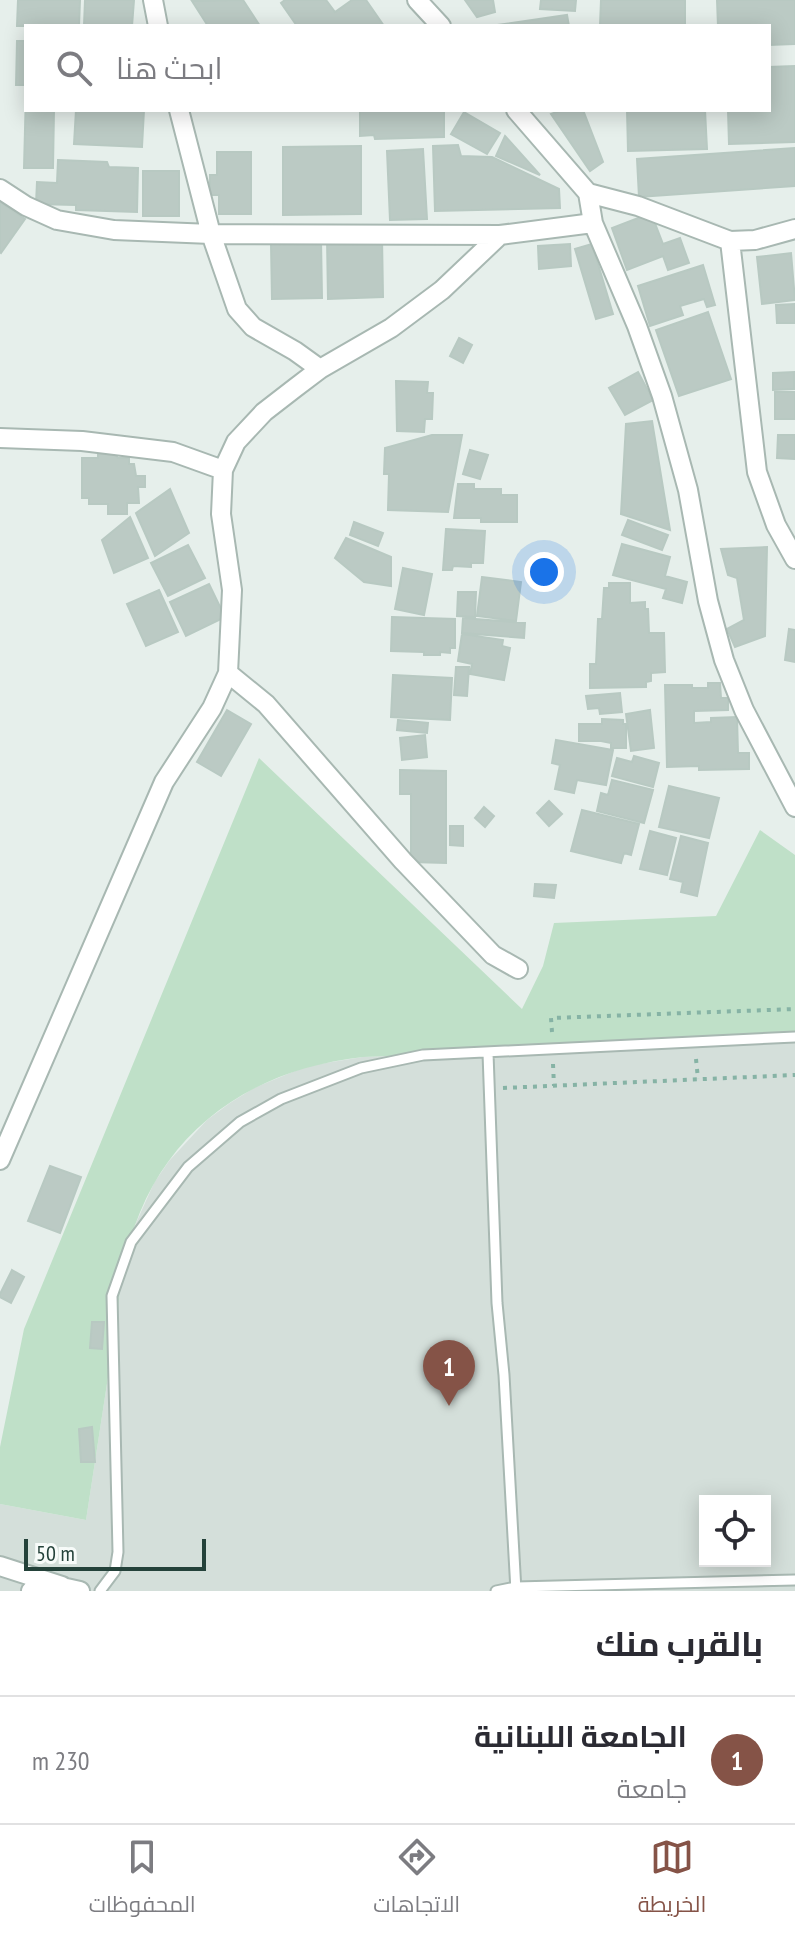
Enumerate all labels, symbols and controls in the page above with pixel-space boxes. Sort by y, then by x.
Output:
search box [24,24,771,112]
icon: search [52,46,96,90]
text: ابحث هنا [116,48,223,87]
your location [524,552,564,592]
pin: 1 [423,1340,475,1406]
map controls [699,1495,771,1567]
button: locate [699,1495,771,1567]
scale bar [24,1535,206,1571]
text: 50 m [36,1539,75,1567]
text: بالقرب منك [596,1621,763,1665]
text: الجامعة اللبنانية [474,1716,687,1755]
text: 230 m [32,1744,90,1777]
text: 1 [731,1744,743,1777]
text: جامعة [617,1772,687,1805]
tab: المحفوظات [89,1835,196,1925]
tab: الاتجاهات [373,1835,460,1925]
tab: الخريطة [638,1835,706,1925]

